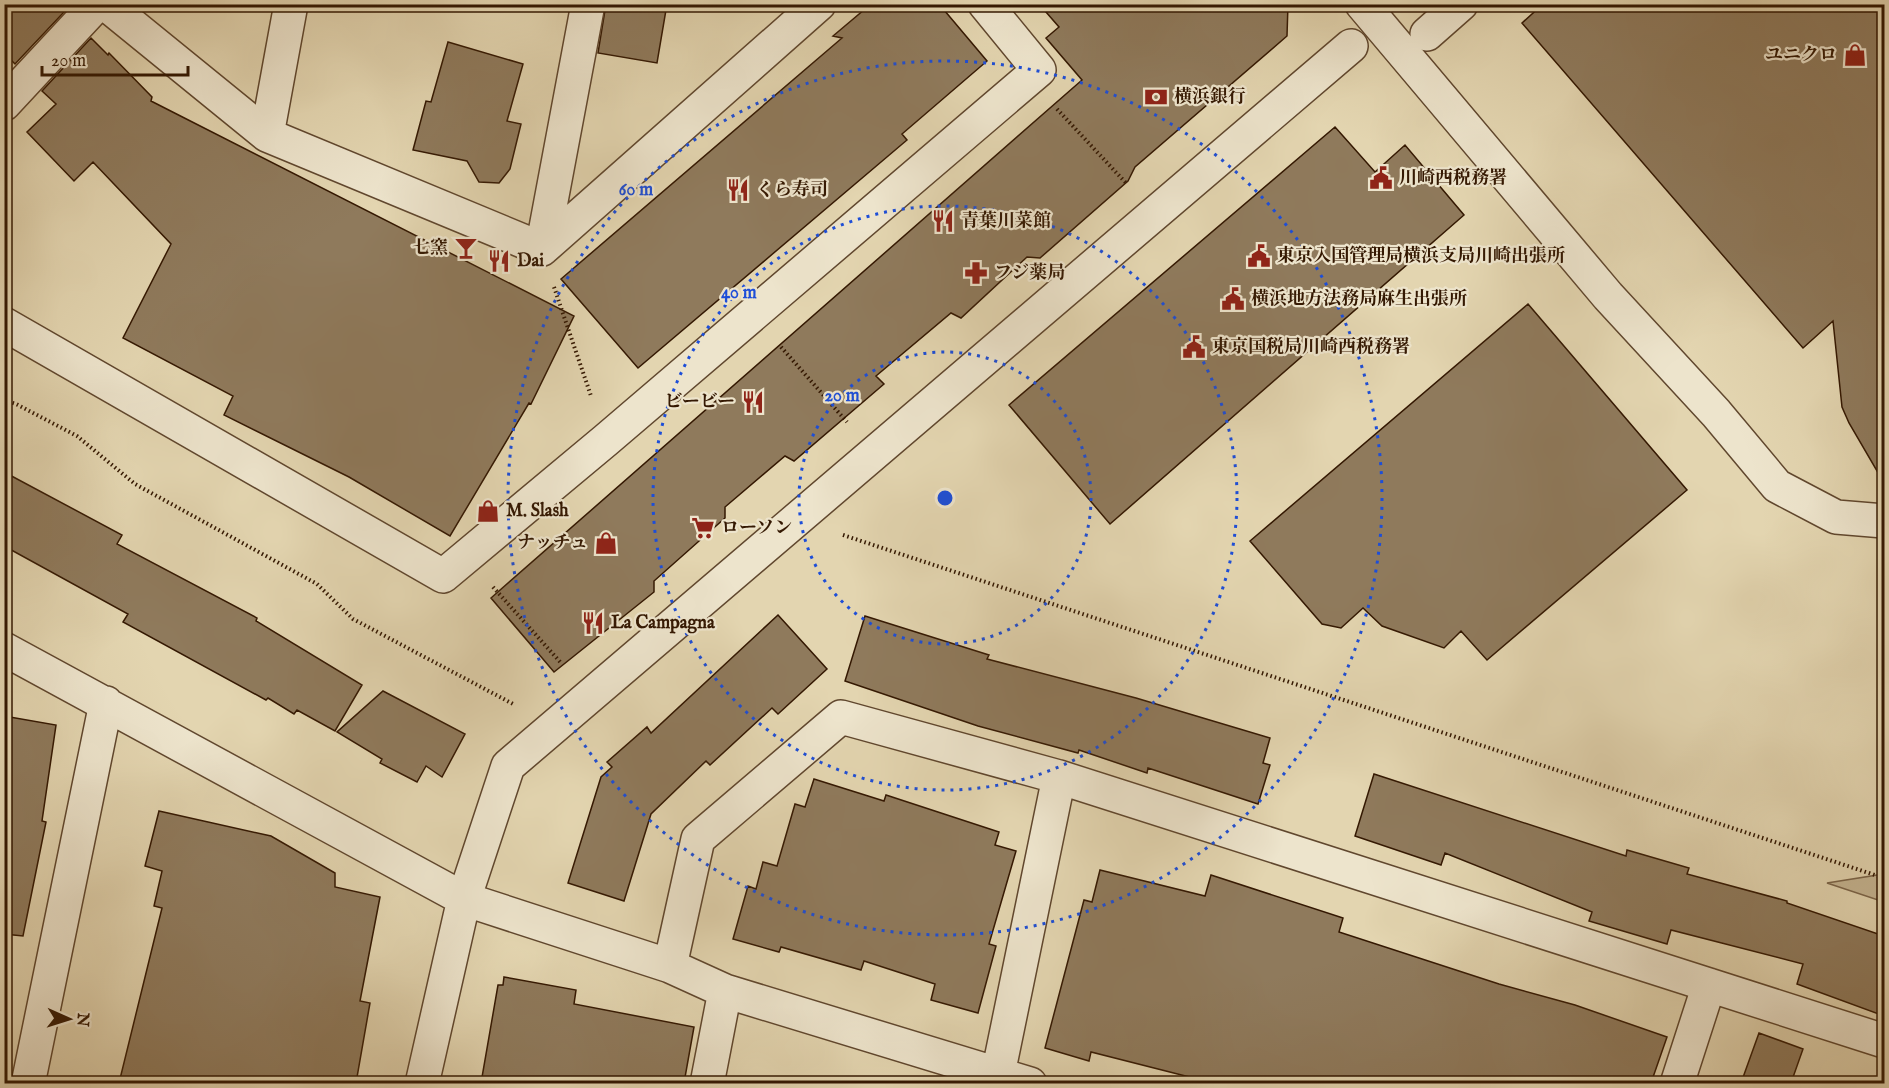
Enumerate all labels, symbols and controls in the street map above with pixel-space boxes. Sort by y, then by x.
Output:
scale bar [42,39,188,77]
shop icon: ユニクロ [1842,42,1868,68]
place label: ユニクロ [1765,44,1837,67]
text: 20 m [51,50,86,73]
bank icon: 横浜銀行 [1143,84,1169,110]
place label: 横浜銀行 [1174,86,1246,109]
public building icon: 川崎西税務署 [1368,165,1394,191]
place label: 川崎西税務署 [1399,167,1507,190]
restaurant icon: くら寿司 [725,177,751,203]
text: 60 m [619,179,653,202]
place label: くら寿司 [756,179,828,202]
restaurant icon: 青葉川菜館 [930,208,956,234]
place label: 青葉川菜館 [961,210,1051,233]
bar icon: 七窯 [453,235,479,261]
place label: 七窯 [412,237,448,260]
public building icon: 東京入国管理局横浜支局川崎出張所 [1246,243,1272,269]
place label: 東京入国管理局横浜支局川崎出張所 [1277,245,1565,268]
restaurant icon: Dai [486,248,512,274]
place label: Dai [517,250,544,273]
pharmacy icon: フジ薬局 [963,260,989,286]
place label: フジ薬局 [994,262,1065,285]
text: 40 m [721,282,757,305]
public building icon: 横浜地方法務局麻生出張所 [1220,286,1246,312]
place label: 横浜地方法務局麻生出張所 [1251,288,1467,311]
public building icon: 東京国税局川崎西税務署 [1181,334,1207,360]
place label: 東京国税局川崎西税務署 [1212,336,1410,359]
text: 20 m [824,385,860,408]
restaurant icon: ビービー [740,389,766,415]
place label: ビービー [664,391,735,414]
centre of rings [935,488,955,508]
shop icon: M. Slash [475,498,501,524]
place label: M. Slash [506,500,569,523]
supermarket icon: ローソン [690,515,716,541]
place label: ローソン [721,517,792,540]
shop icon: ナッチュ [593,530,619,556]
place label: ナッチュ [517,532,588,555]
restaurant icon: La Campagna [580,610,606,636]
place label: La Campagna [611,612,716,635]
north arrow [39,989,99,1049]
text: N [72,1011,92,1027]

